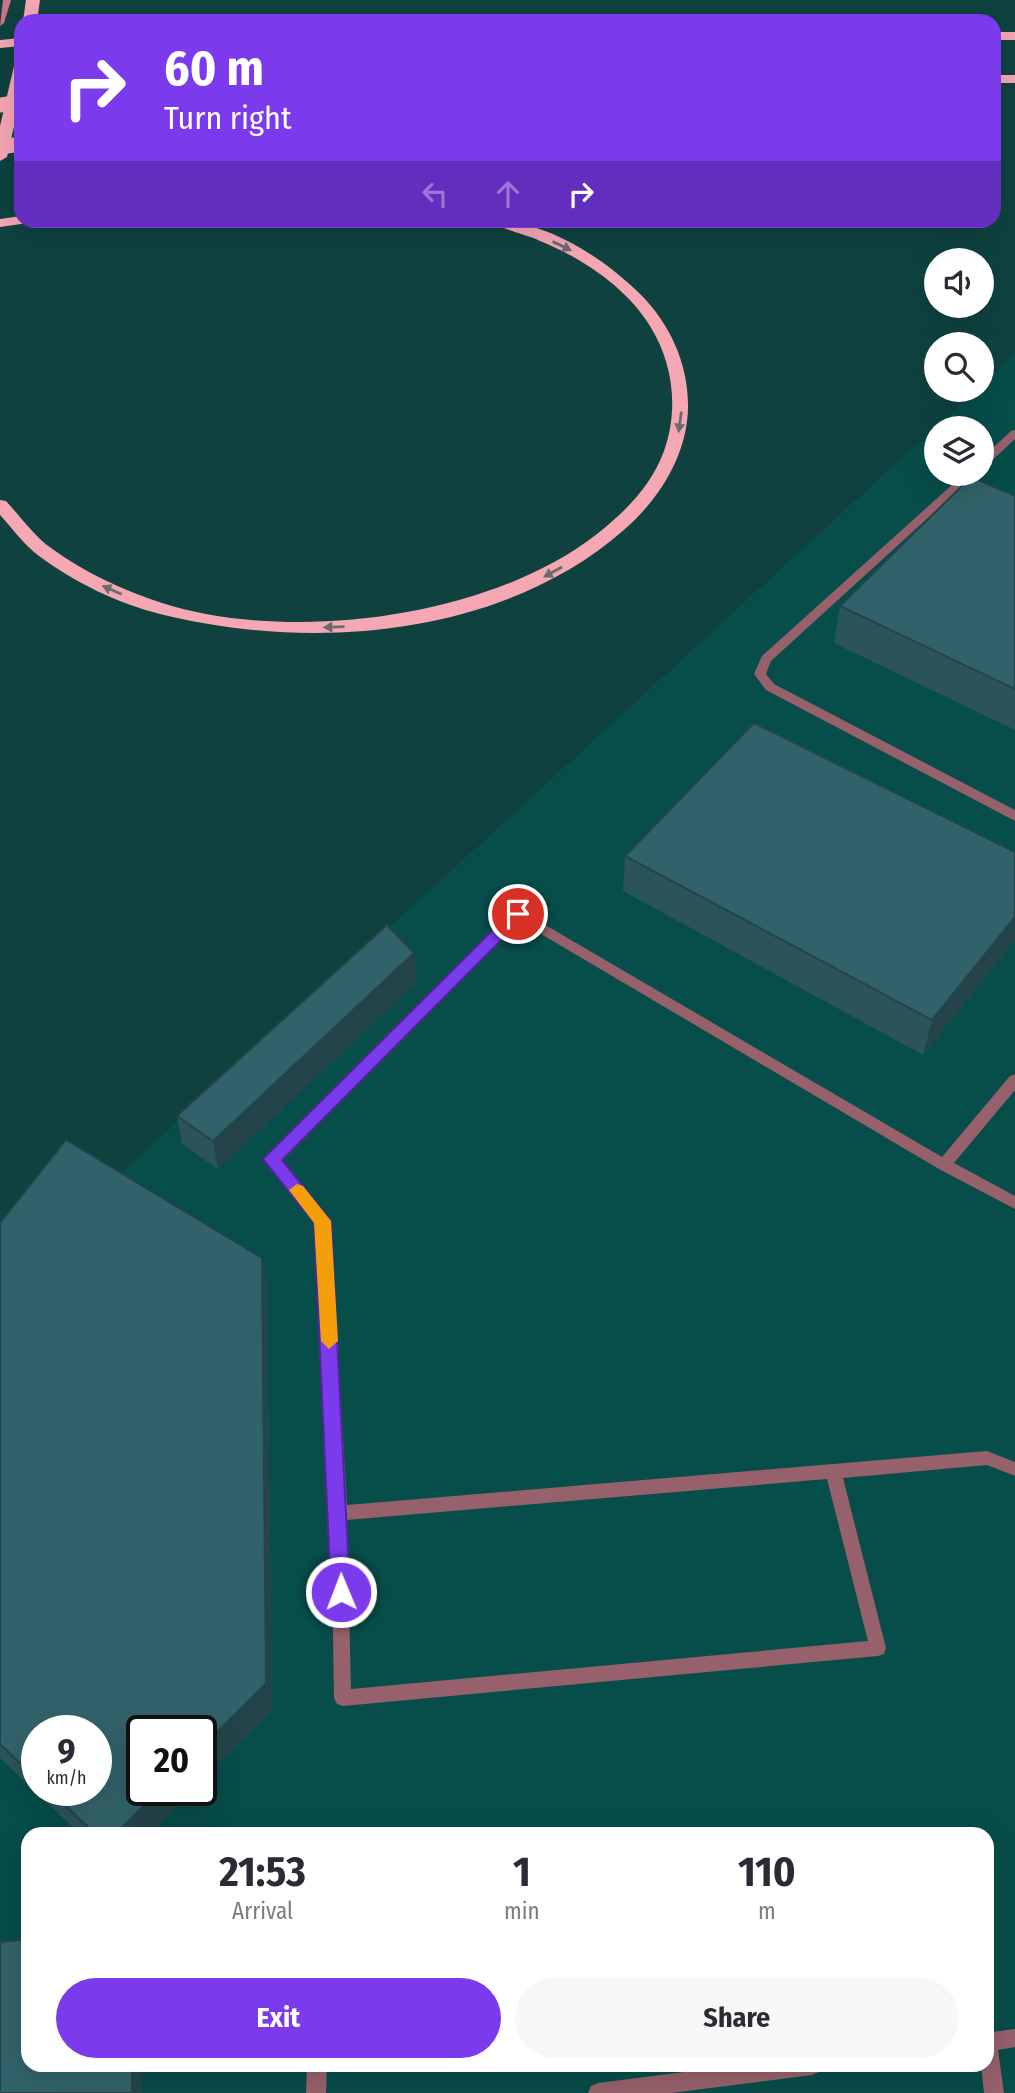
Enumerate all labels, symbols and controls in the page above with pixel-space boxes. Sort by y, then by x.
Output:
text: 60 m [164,39,264,98]
icon: right [49,42,140,133]
text: Turn right [164,99,291,137]
icon: left [416,175,454,213]
icon: ahead [489,175,527,213]
icon: right [562,175,600,213]
one-way arrow [552,240,572,251]
map controls [924,248,994,486]
button: sound [924,248,994,318]
button: search [924,332,994,402]
one-way arrow [674,411,685,433]
button: layers [924,416,994,486]
one-way arrow [543,566,563,578]
one-way arrow [102,584,122,596]
one-way arrow [323,622,345,633]
pin [488,884,548,944]
icon: arrive [499,895,537,933]
position arrow [304,1555,378,1629]
speed limit sign: 20 [126,1715,217,1806]
text: 9 [57,1730,76,1772]
text: km/h [46,1767,87,1789]
text: 21:53 [219,1847,306,1897]
text: 1 [513,1847,531,1897]
text: 110 [738,1847,796,1897]
text: Arrival [232,1897,293,1925]
text: min [504,1897,540,1925]
text: m [758,1897,776,1925]
button: Exit [56,1978,501,2058]
button: Share [515,1978,959,2058]

